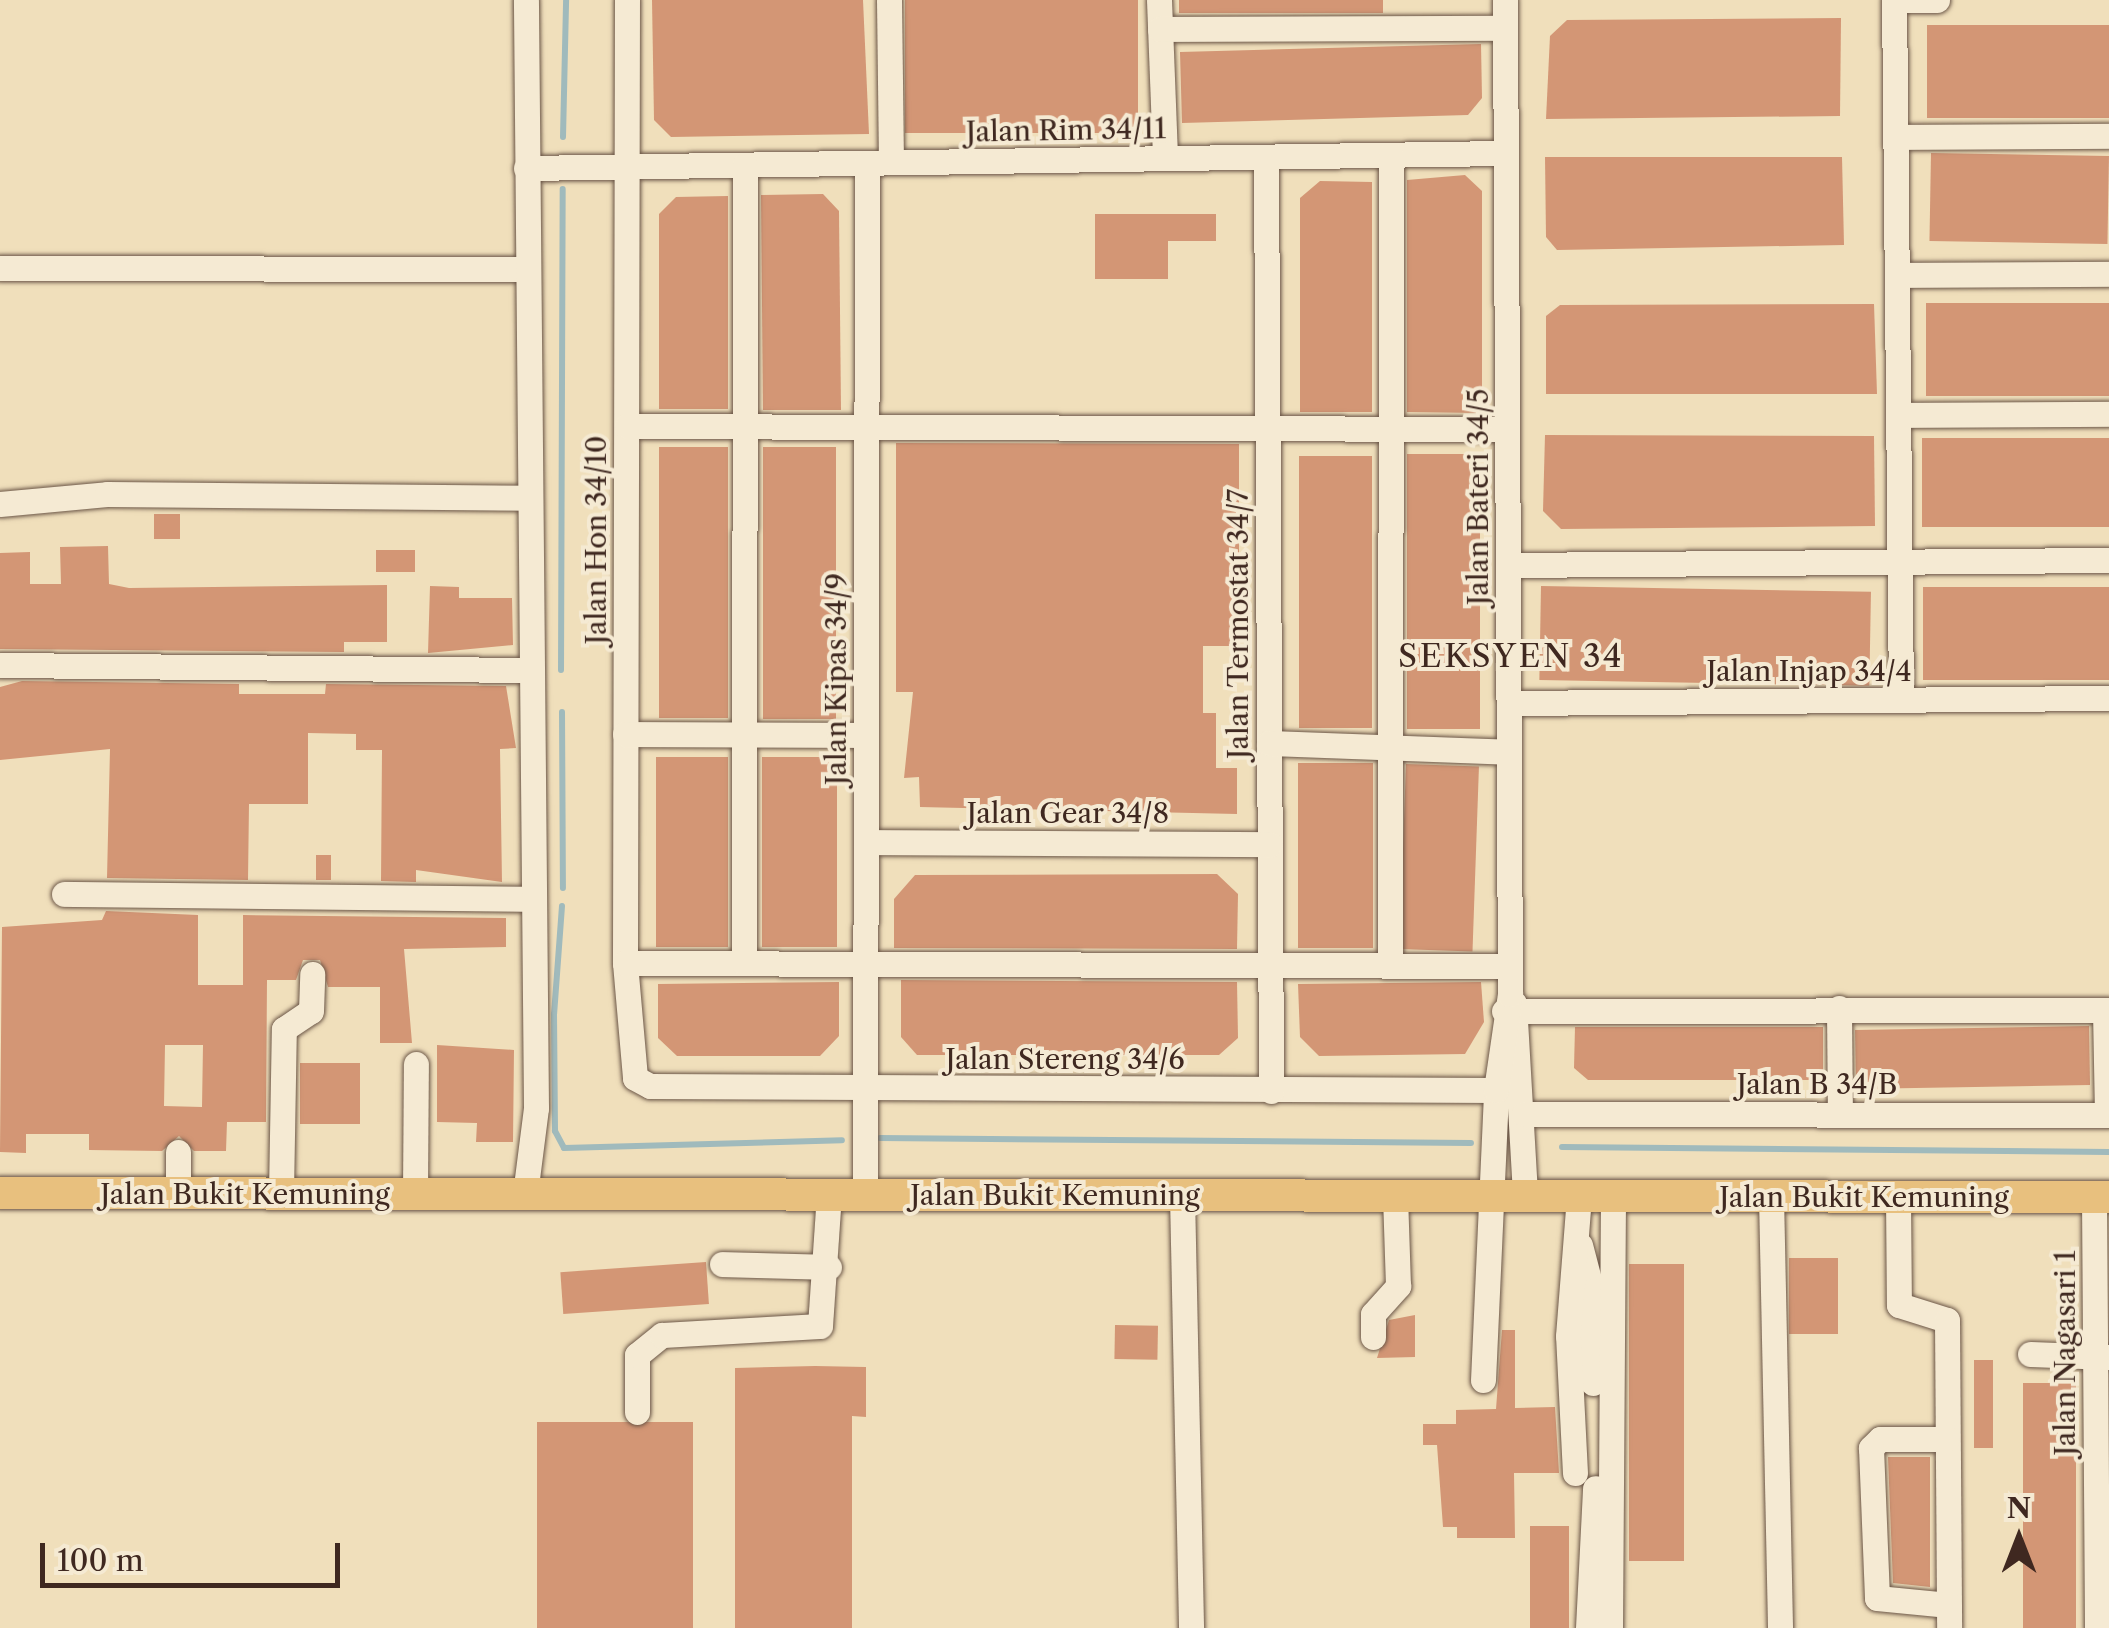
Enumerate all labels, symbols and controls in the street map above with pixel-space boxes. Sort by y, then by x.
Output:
street label: Jalan Rim 34/11 [966,111,1166,149]
street label: Jalan Bateri 34/5 [1461,389,1495,605]
street label: Jalan Hon 34/10 [579,435,613,645]
street label: Jalan Termostat 34/7 [1221,489,1255,759]
street label: Jalan Kipas 34/9 [819,573,853,785]
district label: SEKSYEN 34 [1398,637,1624,675]
street label: Jalan Injap 34/4 [1706,654,1912,688]
street label: Jalan Gear 34/8 [967,796,1169,830]
street label: Jalan Stereng 34/6 [945,1042,1185,1076]
street label: Jalan B 34/B [1737,1067,1897,1101]
street label: Jalan Bukit Kemuning [100,1177,390,1211]
street label: Jalan Bukit Kemuning [910,1178,1200,1212]
street label: Jalan Bukit Kemuning [1719,1180,2009,1214]
street label: Jalan Nagasari 1 [2048,1250,2082,1456]
north arrow [1969,1488,2069,1588]
text: N [2007,1491,2031,1525]
scale bar [45,1523,345,1585]
text: 100 m [57,1542,144,1579]

